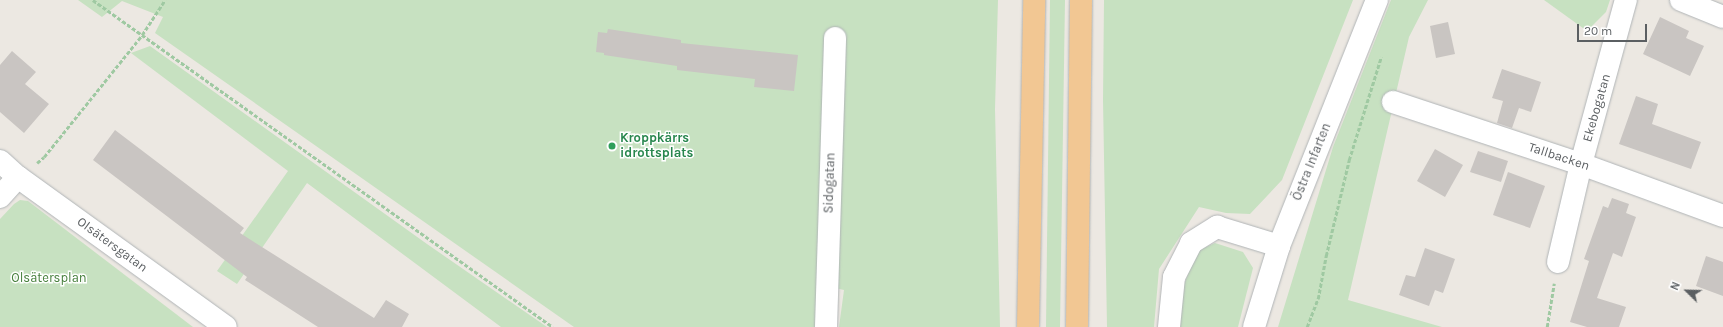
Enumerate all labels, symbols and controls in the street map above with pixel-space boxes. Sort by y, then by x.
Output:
scale bar [1579,16,1649,42]
text: 20 m [1584,24,1612,38]
street label: Ekebogatan [1580,72,1614,144]
street label: Östra Infarten [1289,121,1335,203]
place label: Kroppkärrs idrottsplats [620,131,693,162]
street label: Tallbacken [1527,140,1591,174]
marker: Kroppkärrs idrottsplats [607,141,617,151]
street label: Sidogatan [821,152,839,214]
street label: Olsätersgatan [74,214,150,276]
park label: Olsätersplan [11,270,87,286]
north arrow [1667,271,1707,311]
text: N [1668,280,1683,292]

